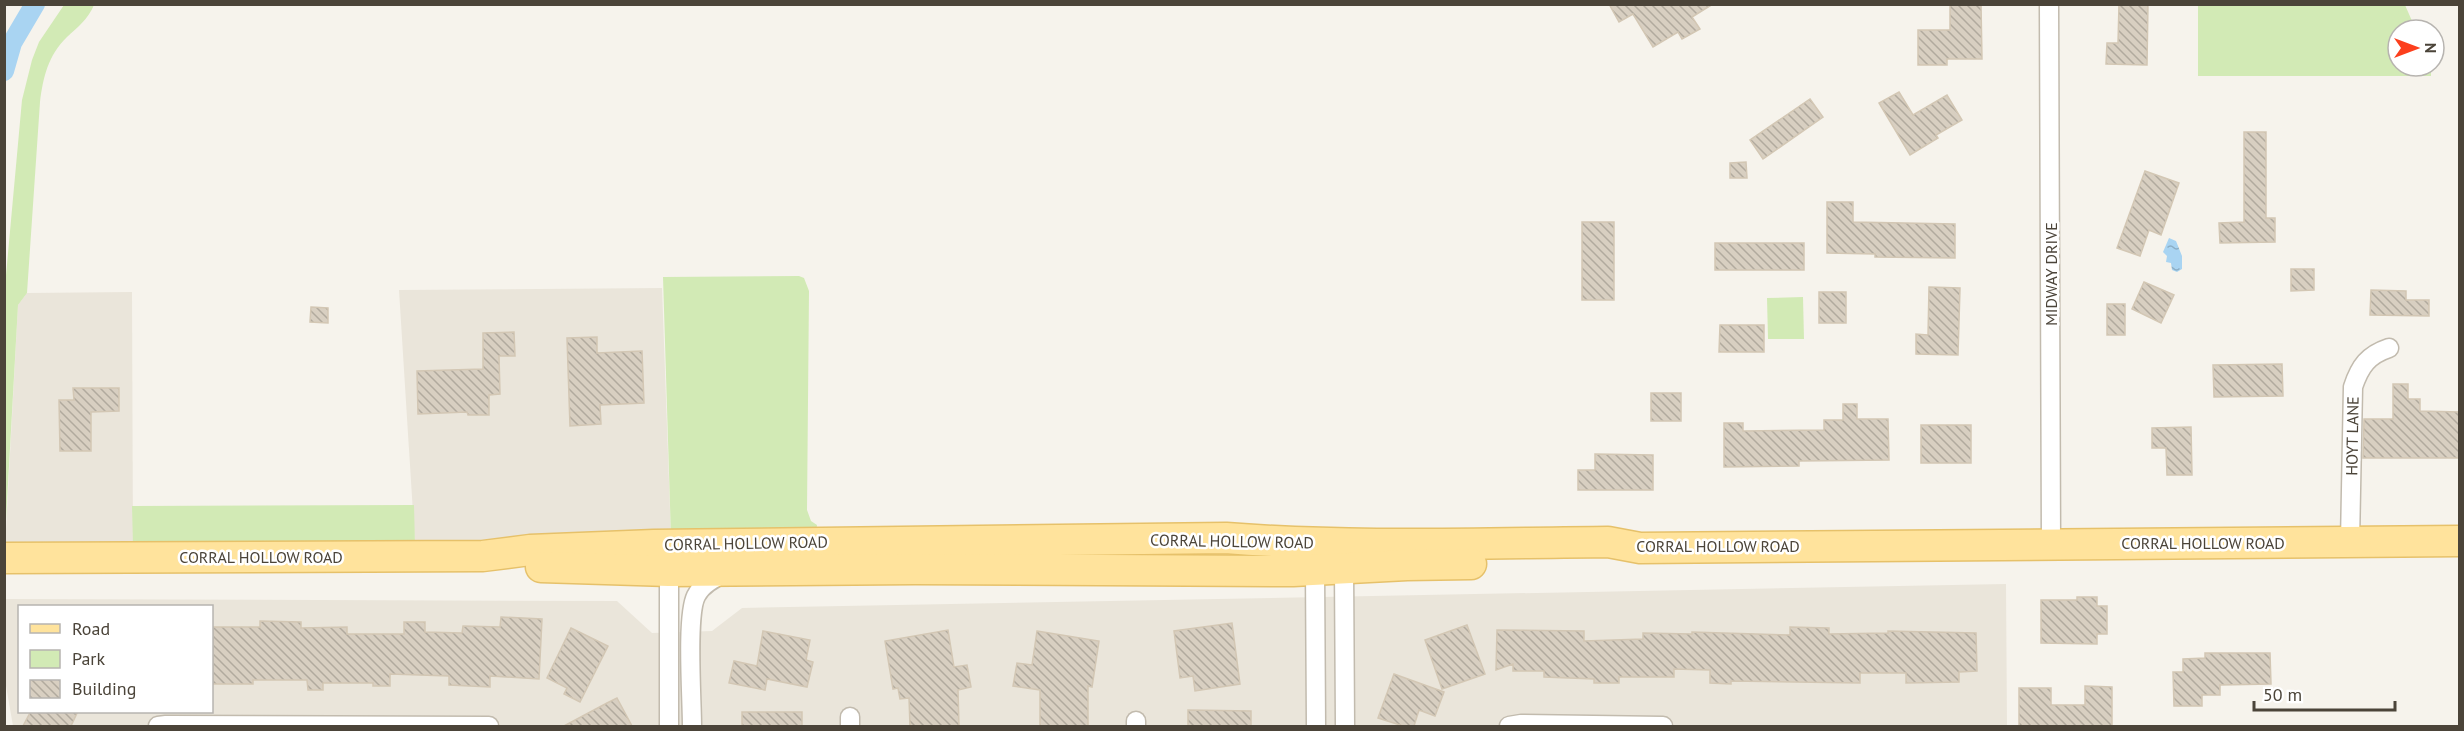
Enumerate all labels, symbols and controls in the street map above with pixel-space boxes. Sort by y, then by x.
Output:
north arrow [2386,18,2446,78]
text: N [2421,43,2441,53]
street label: MIDWAY DRIVE [2041,222,2061,326]
street label: HOYT LANE [2341,396,2363,476]
street label: CORRAL HOLLOW ROAD [1150,530,1314,552]
street label: CORRAL HOLLOW ROAD [664,532,828,554]
street label: CORRAL HOLLOW ROAD [2121,533,2285,553]
street label: CORRAL HOLLOW ROAD [1636,536,1800,556]
street label: CORRAL HOLLOW ROAD [179,547,343,567]
legend [18,605,213,713]
text: Road [72,617,110,640]
text: Park [72,647,105,670]
scale bar [2254,674,2395,712]
text: Building [72,677,136,700]
text: 50 m [2263,683,2302,706]

